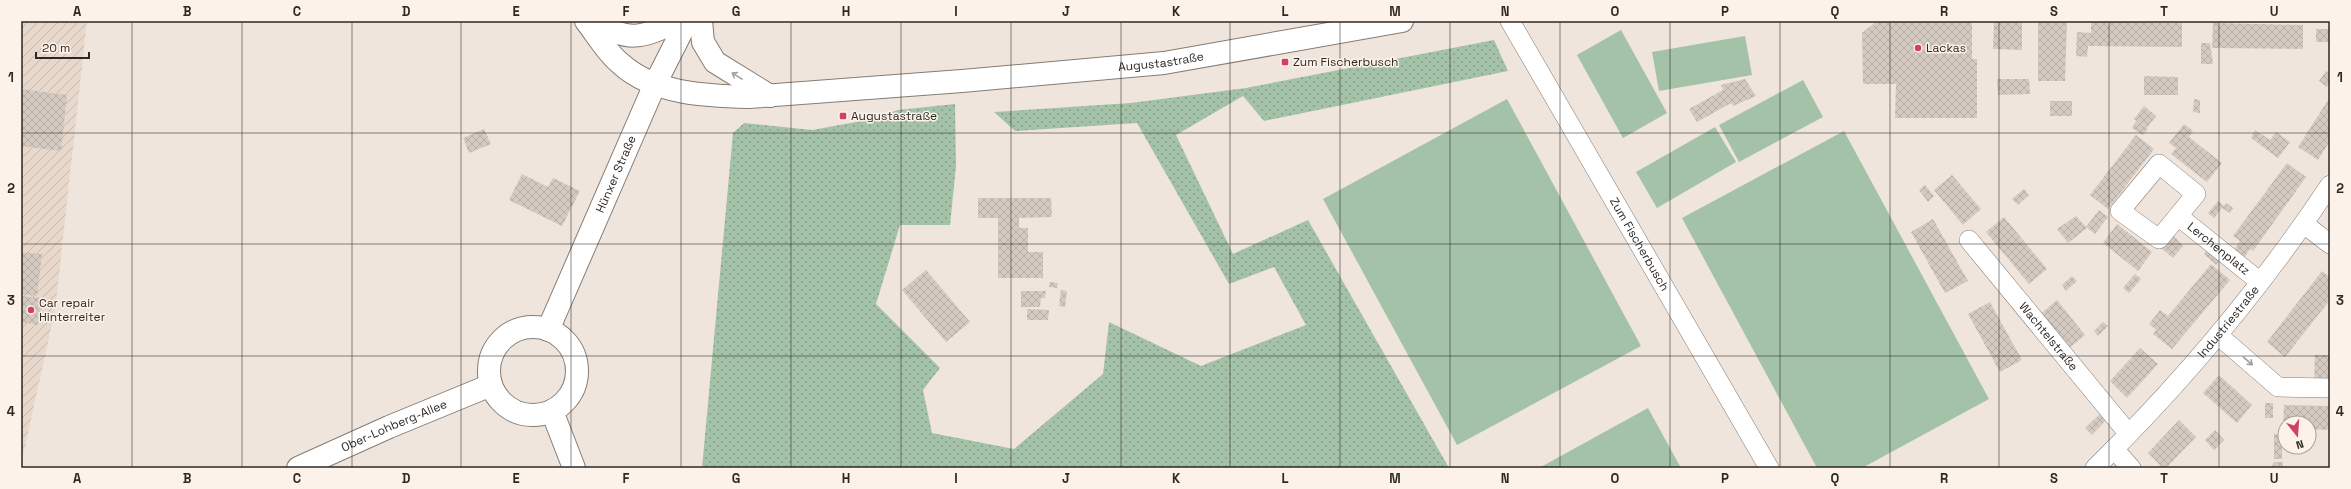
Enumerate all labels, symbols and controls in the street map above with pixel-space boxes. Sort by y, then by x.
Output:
text: A [73,3,82,20]
text: B [183,3,192,20]
text: C [293,3,301,20]
text: D [402,3,411,20]
text: E [512,3,520,20]
text: F [623,3,630,20]
text: G [732,3,740,20]
text: H [842,3,850,20]
text: I [954,3,958,20]
text: J [1062,3,1070,20]
text: K [1172,3,1181,20]
text: L [1281,3,1289,20]
text: M [1389,3,1401,20]
text: N [1501,3,1509,20]
text: O [1611,3,1620,20]
text: P [1721,3,1729,20]
text: Q [1831,3,1840,20]
text: R [1940,3,1948,20]
text: S [2050,3,2058,20]
text: T [2160,3,2168,20]
text: U [2270,3,2278,20]
scale bar [36,34,89,60]
text: 20 m [42,40,70,56]
place label: Lackas [1926,40,1966,56]
marker: Lackas [1913,43,1923,53]
street label: Augustastraße [1117,48,1205,75]
place label: Zum Fischerbusch [1293,54,1398,70]
marker: Zum Fischerbusch [1280,57,1290,67]
text: 1 [8,69,14,86]
text: 1 [2337,69,2343,86]
one-way arrow [732,72,743,80]
place label: Augustastraße [851,108,937,124]
marker: Augustastraße [838,111,848,121]
street label: Hünxer Straße [592,133,640,215]
text: 2 [7,180,15,197]
text: 2 [2336,180,2344,197]
street label: Zum Fischerbusch [1606,195,1673,294]
street label: Lerchenplatz [2184,219,2253,279]
street label: Industriestraße [2194,282,2263,361]
text: 3 [7,292,15,309]
text: 3 [2336,292,2344,309]
place label: Car repair Hinterreiter [39,295,106,325]
street label: Wachtelstraße [2015,299,2082,374]
marker: Car repair Hinterreiter [26,305,36,315]
one-way arrow [2243,357,2253,366]
street label: Ober-Lohberg-Allee [339,396,449,456]
text: 4 [7,403,15,420]
text: 4 [2336,403,2344,420]
north arrow [2277,415,2317,455]
text: N [2294,437,2305,452]
text: A [73,470,82,487]
text: B [183,470,192,487]
text: C [293,470,301,487]
text: D [402,470,411,487]
text: E [512,470,520,487]
text: F [623,470,630,487]
text: G [732,470,740,487]
text: H [842,470,850,487]
text: I [954,470,958,487]
text: J [1062,470,1070,487]
text: K [1172,470,1181,487]
text: L [1281,470,1289,487]
text: M [1389,470,1401,487]
text: N [1501,470,1509,487]
text: O [1611,470,1620,487]
text: P [1721,470,1729,487]
text: Q [1831,470,1840,487]
text: R [1940,470,1948,487]
text: S [2050,470,2058,487]
text: T [2160,470,2168,487]
text: U [2270,470,2278,487]

